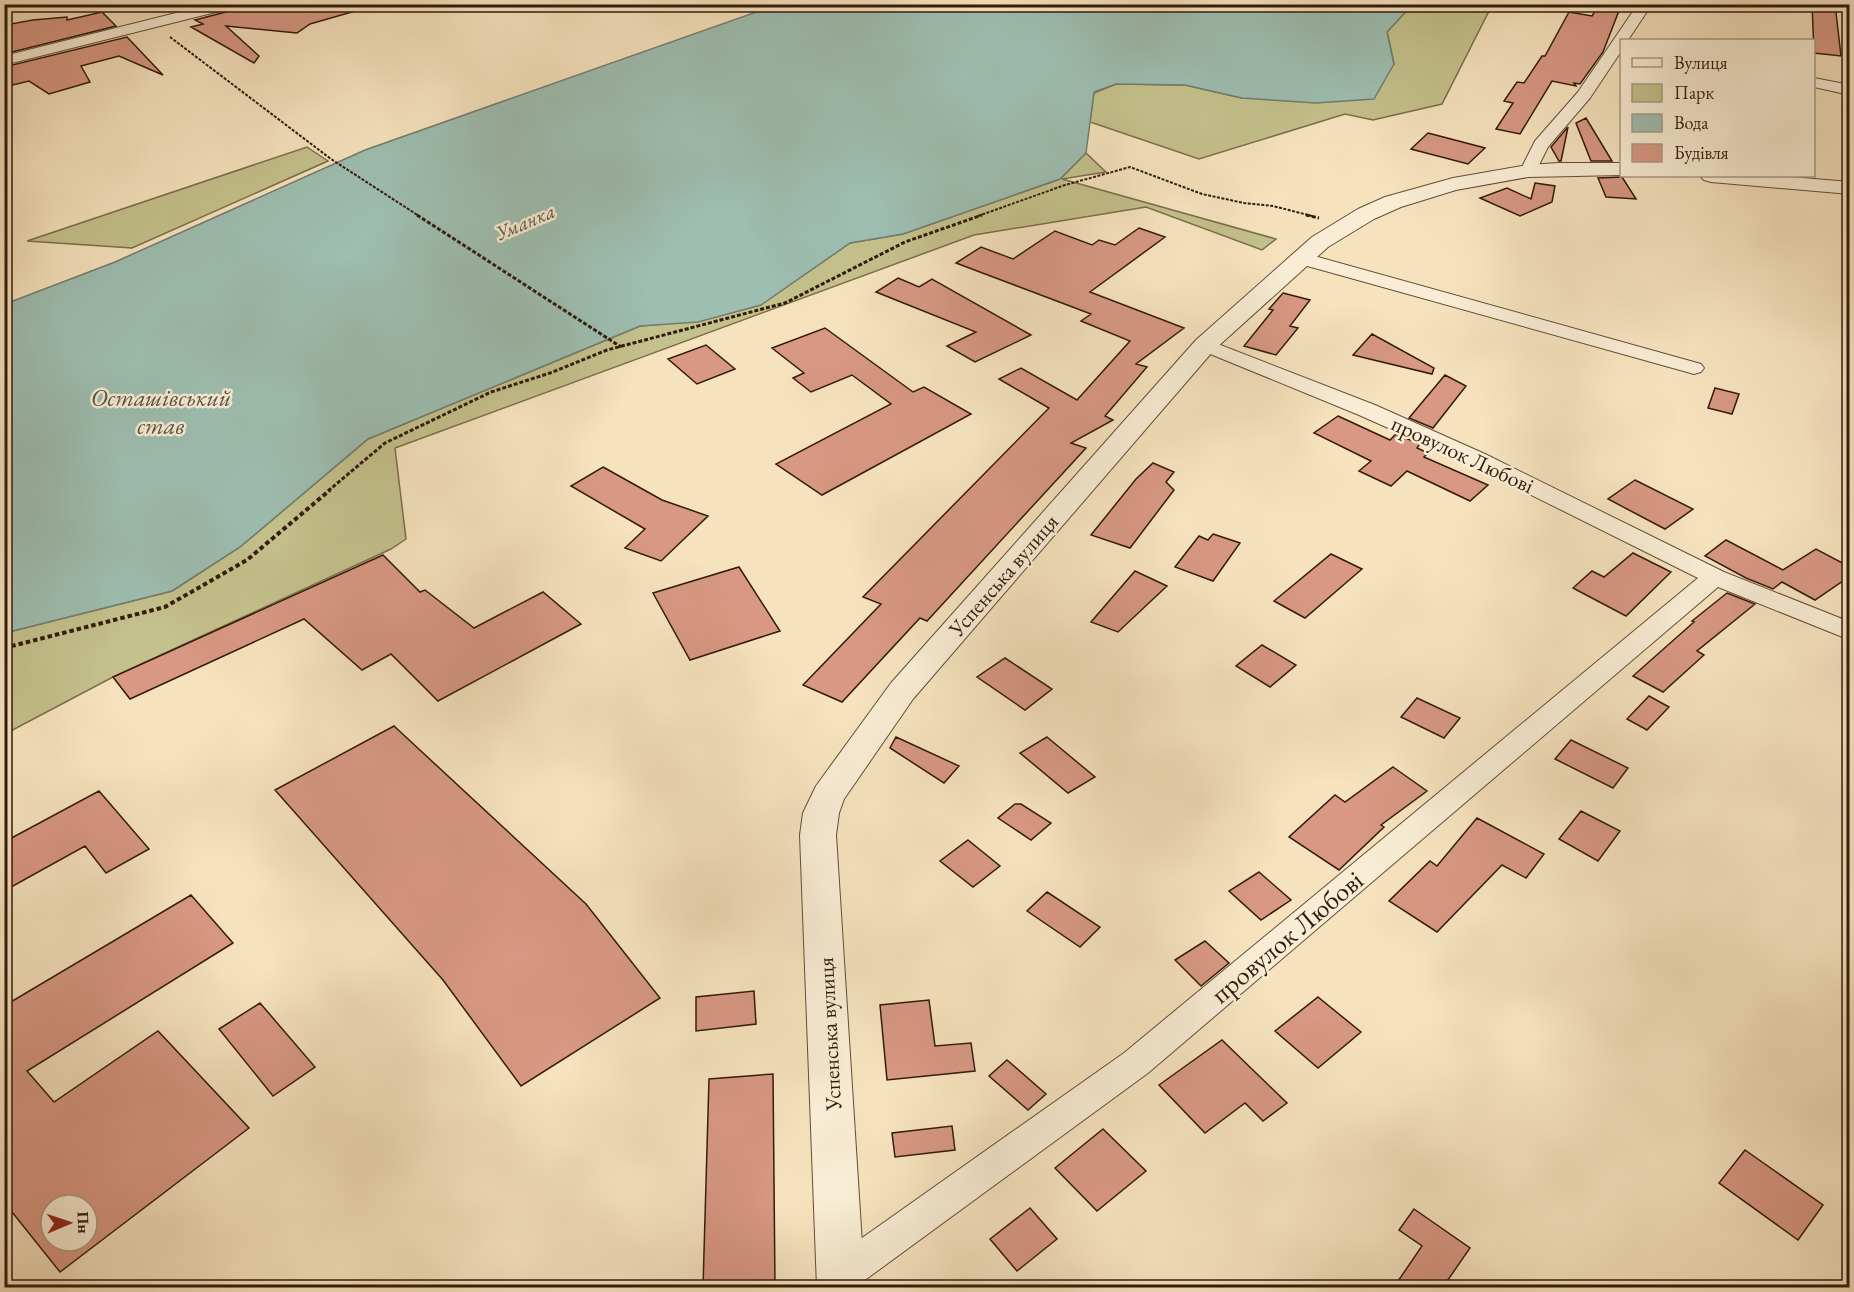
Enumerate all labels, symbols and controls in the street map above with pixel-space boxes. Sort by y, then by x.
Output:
legend [1620,39,1815,177]
text: Вулиця [1674,51,1727,74]
text: Парк [1674,81,1714,104]
text: Вода [1674,111,1709,134]
text: Будівля [1674,141,1729,164]
water label: Уманка [491,198,559,246]
water label: Осташівський став [91,382,231,441]
street label: провулок Любові [1387,409,1539,500]
street label: Успенська вулиця [941,508,1065,644]
street label: провулок Любові [1203,862,1371,1011]
street label: Успенська вулиця [811,956,848,1112]
north arrow [39,1193,99,1253]
text: Пн [73,1211,94,1234]

